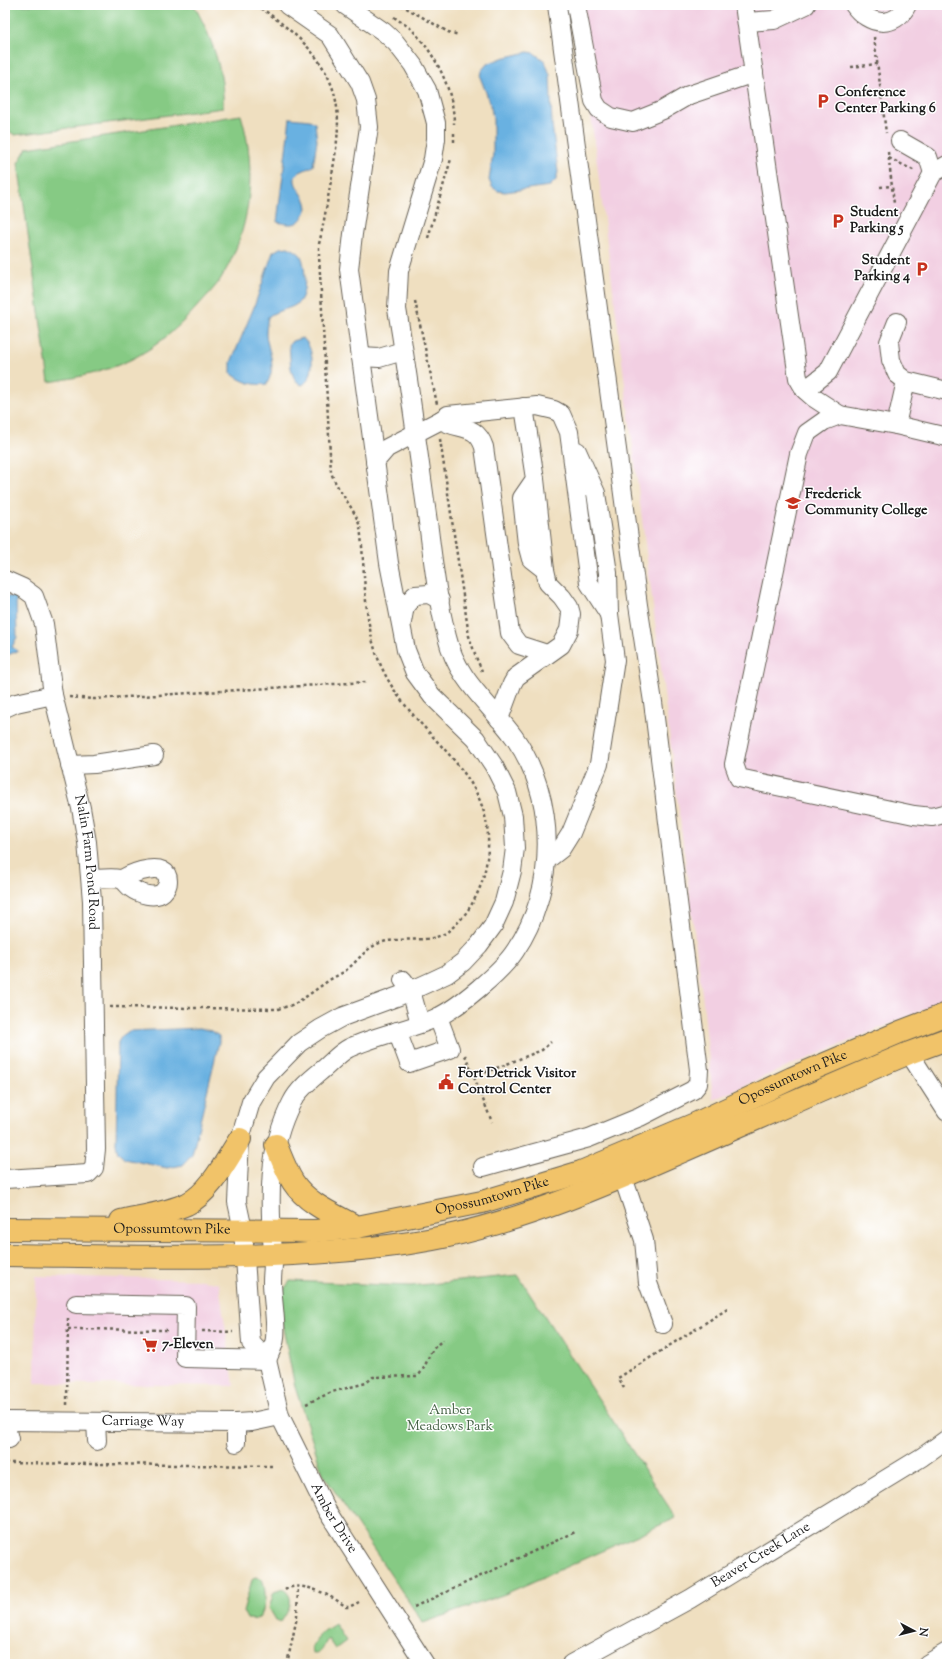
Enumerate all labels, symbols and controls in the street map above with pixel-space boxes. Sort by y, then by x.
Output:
place label: Conference Center Parking 6 [835,83,936,119]
parking icon: Conference Center Parking 6 [814,92,832,110]
place label: Student Parking 5 [850,203,904,239]
parking icon: Student Parking 5 [829,212,847,230]
place label: Student Parking 4 [854,251,910,287]
parking icon: Student Parking 4 [913,260,931,278]
place label: Frederick Community College [805,485,928,521]
school or university icon: Frederick Community College [784,494,802,512]
street label: Nalin Farm Pond Road [68,793,102,930]
street label: Opossumtown Pike [735,1045,851,1112]
place label: Fort Detrick Visitor Control Center [458,1064,577,1100]
public building icon: Fort Detrick Visitor Control Center [437,1073,455,1091]
street label: Opossumtown Pike [434,1172,552,1221]
street label: Opossumtown Pike [113,1220,231,1240]
place label: 7-Eleven [162,1335,214,1355]
supermarket icon: 7-Eleven [141,1336,159,1354]
park label: Amber Meadows Park [407,1401,493,1437]
street label: Carriage Way [102,1412,184,1433]
street label: Amber Drive [305,1480,362,1558]
street label: Beaver Creek Lane [708,1517,814,1593]
north arrow [894,1611,934,1651]
text: N [914,1626,932,1638]

